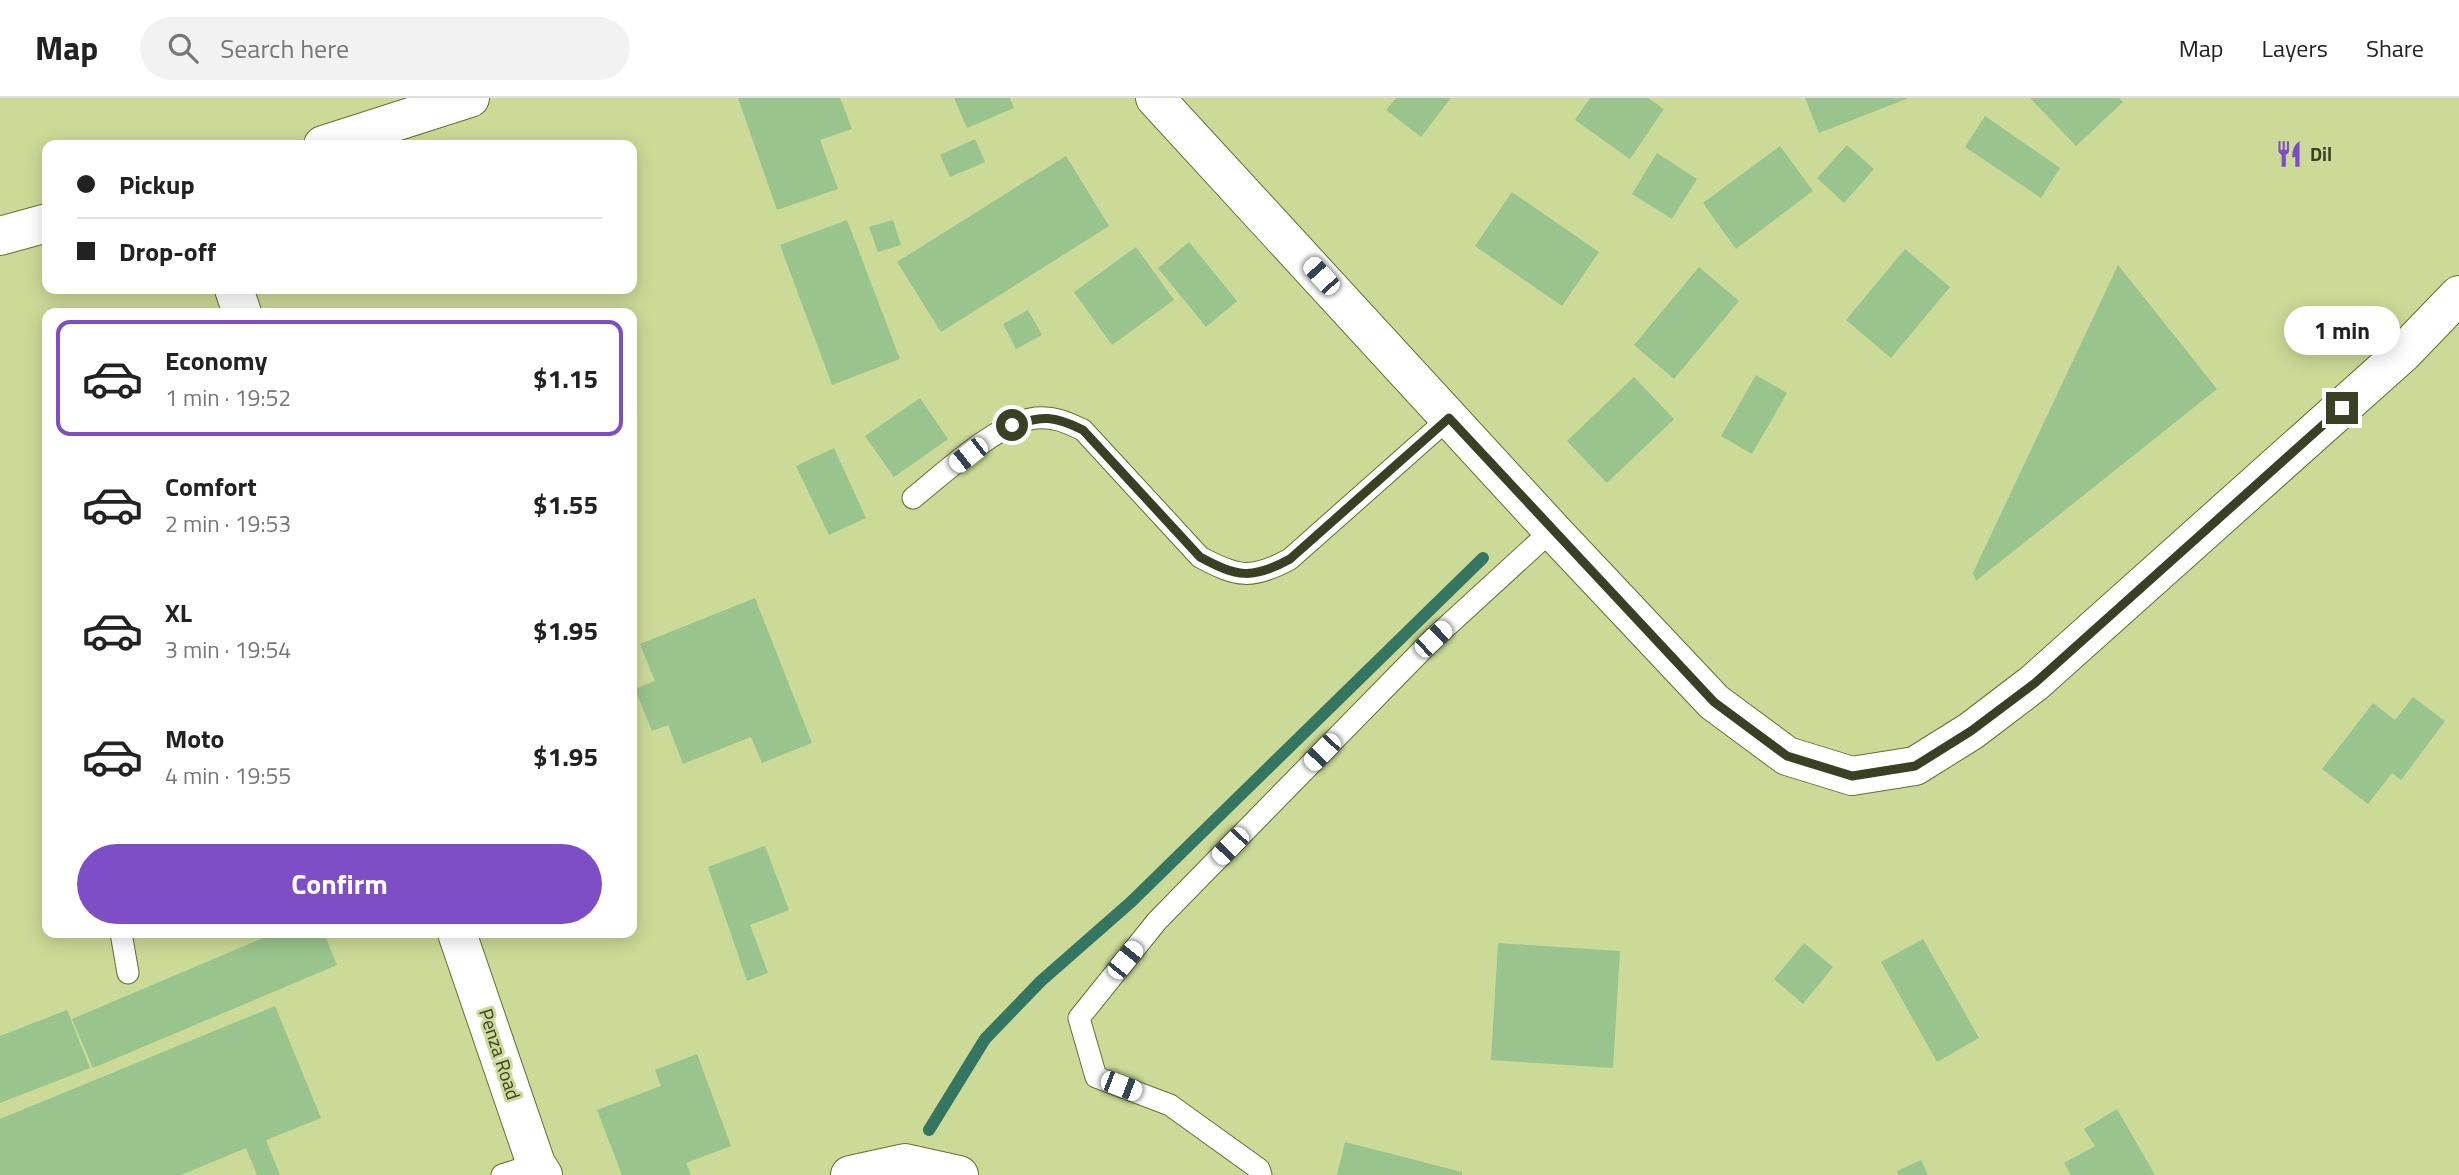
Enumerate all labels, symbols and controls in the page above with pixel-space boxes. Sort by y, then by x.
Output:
search box [140,17,630,80]
text: Map [35,23,98,73]
icon: search [164,29,202,67]
text: Search here [220,29,349,68]
text: Map [2179,30,2224,66]
text: Layers [2262,30,2328,66]
text: Share [2366,30,2424,66]
restaurant icon: Dil [2274,139,2304,169]
place label: Dil [2310,139,2332,168]
text: Pickup [119,165,195,204]
text: Drop-off [119,232,216,271]
car [1300,253,1343,299]
callout: 1 min [2284,306,2400,356]
text: 1 min [2314,313,2370,348]
text: Economy [165,341,267,380]
icon: car [81,347,144,410]
text: $1.15 [533,359,598,398]
text: 1 min · 19:52 [165,380,291,415]
route end [2326,392,2358,424]
route start [996,409,1028,441]
car [945,434,992,476]
text: Comfort [165,467,257,506]
icon: car [81,473,144,536]
text: $1.55 [533,485,598,524]
text: 2 min · 19:53 [165,506,291,541]
text: XL [165,593,192,632]
icon: car [81,599,144,662]
text: $1.95 [533,611,598,650]
car [1411,617,1456,661]
text: 3 min · 19:54 [165,632,291,667]
text: Moto [165,719,224,758]
icon: car [81,725,144,788]
car [1300,730,1345,774]
text: $1.95 [533,737,598,776]
text: 4 min · 19:55 [165,758,291,793]
car [1208,824,1253,868]
button: Confirm [77,844,602,924]
car [1104,937,1147,983]
street label: Penza Road [472,1004,529,1103]
car [1098,1069,1145,1103]

